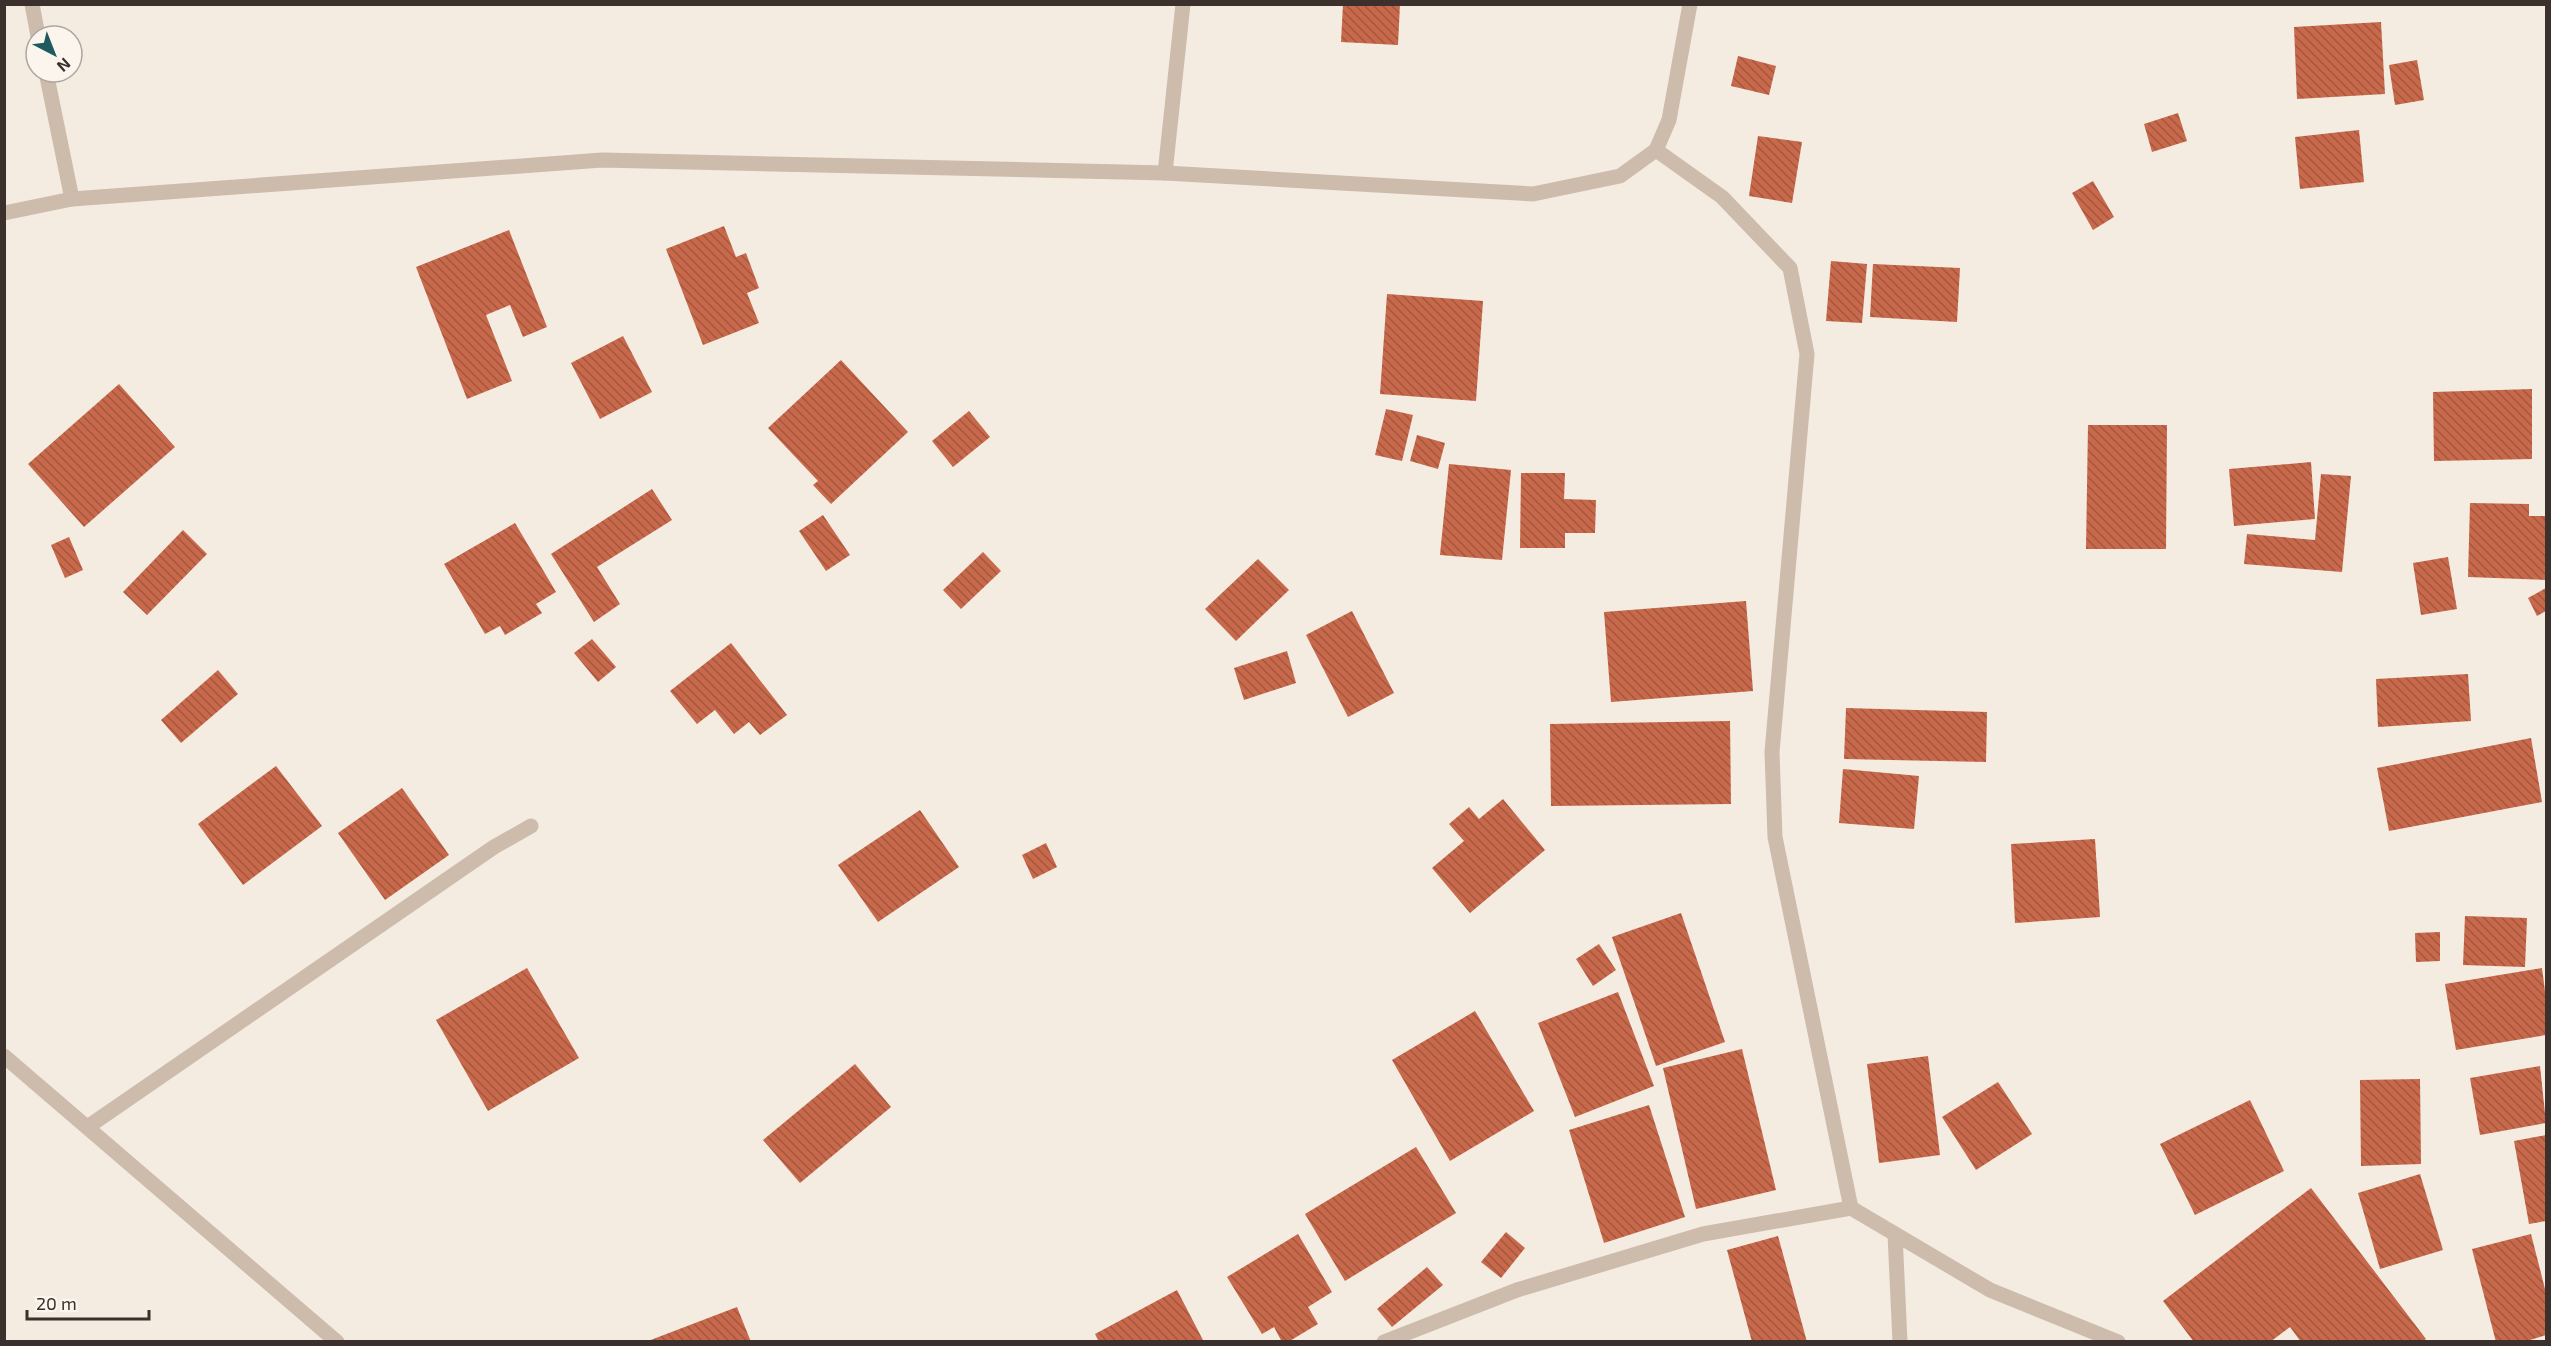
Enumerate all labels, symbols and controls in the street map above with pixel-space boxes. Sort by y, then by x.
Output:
north arrow [24,24,84,84]
text: N [54,55,75,76]
scale bar [27,1283,148,1321]
text: 20 m [36,1292,77,1314]

